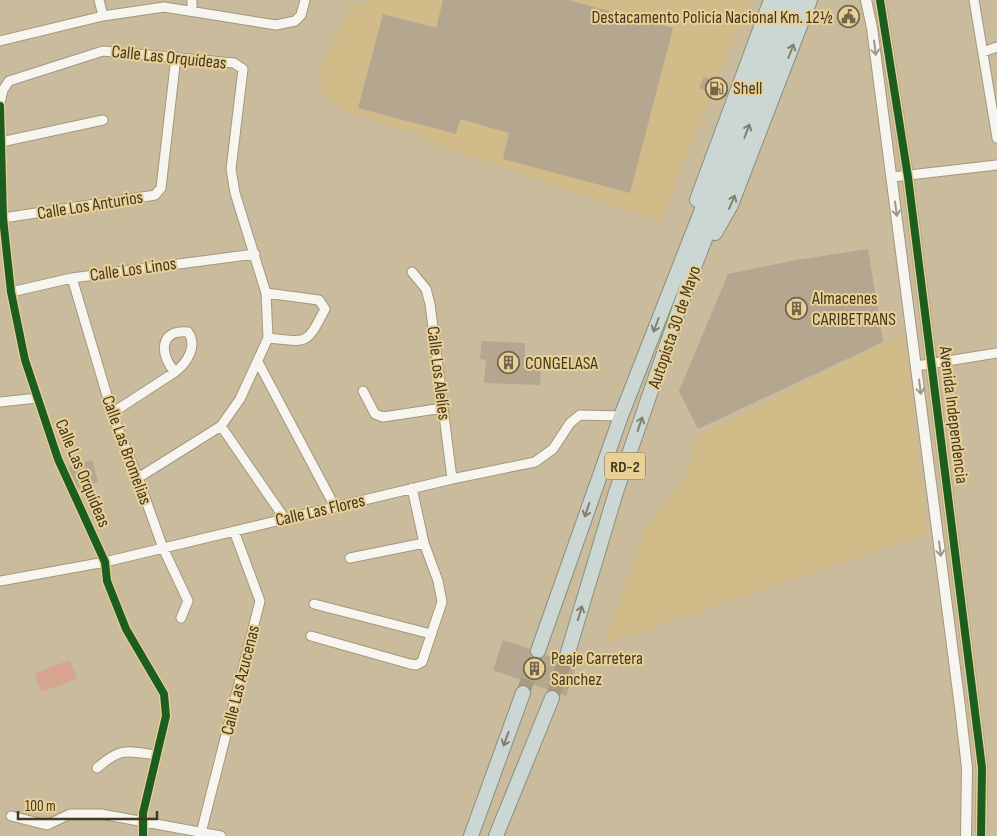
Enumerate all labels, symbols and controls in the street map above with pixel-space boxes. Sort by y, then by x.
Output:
public building icon: Destacamento Policía Nacional Km. 12½ [837,5,861,29]
place label: Destacamento Policía Nacional Km. 12½ [591,7,833,28]
one-way arrow [870,40,880,56]
street label: Calle Las Orquídeas [111,41,227,74]
one-way arrow [787,44,796,59]
fuel station icon: Shell [705,76,729,100]
place label: Shell [733,78,762,99]
one-way arrow [743,124,752,139]
street label: Calle Los Anturios [36,187,144,224]
one-way arrow [727,195,737,210]
one-way arrow [891,201,901,217]
street label: Calle Los Linos [89,253,178,286]
street label: Autopista 30 de Mayo [643,263,705,392]
place label: Almacenes CARIBETRANS [811,288,896,330]
building icon: Almacenes CARIBETRANS [784,296,808,320]
one-way arrow [651,317,660,332]
street label: Calle Los Alelíes [422,325,455,421]
street label: Avenida Independencia [935,344,972,485]
building icon: CONGELASA [497,351,521,375]
place label: CONGELASA [525,353,598,374]
one-way arrow [915,379,925,395]
street label: Calle Las Bromelias [97,393,156,508]
street label: Calle Las Orquídeas [50,416,115,530]
one-way arrow [636,417,645,433]
road number: RD-2 [605,452,645,480]
street label: Calle Las Flores [273,490,367,531]
one-way arrow [581,502,591,518]
one-way arrow [935,540,945,556]
one-way arrow [575,605,585,621]
street label: Calle Las Azucenas [217,623,264,737]
place label: Peaje Carretera Sanchez [551,648,643,690]
building icon: Peaje Carretera Sanchez [523,656,547,680]
one-way arrow [501,730,510,746]
scale bar [18,788,156,820]
text: 100 m [25,797,56,816]

